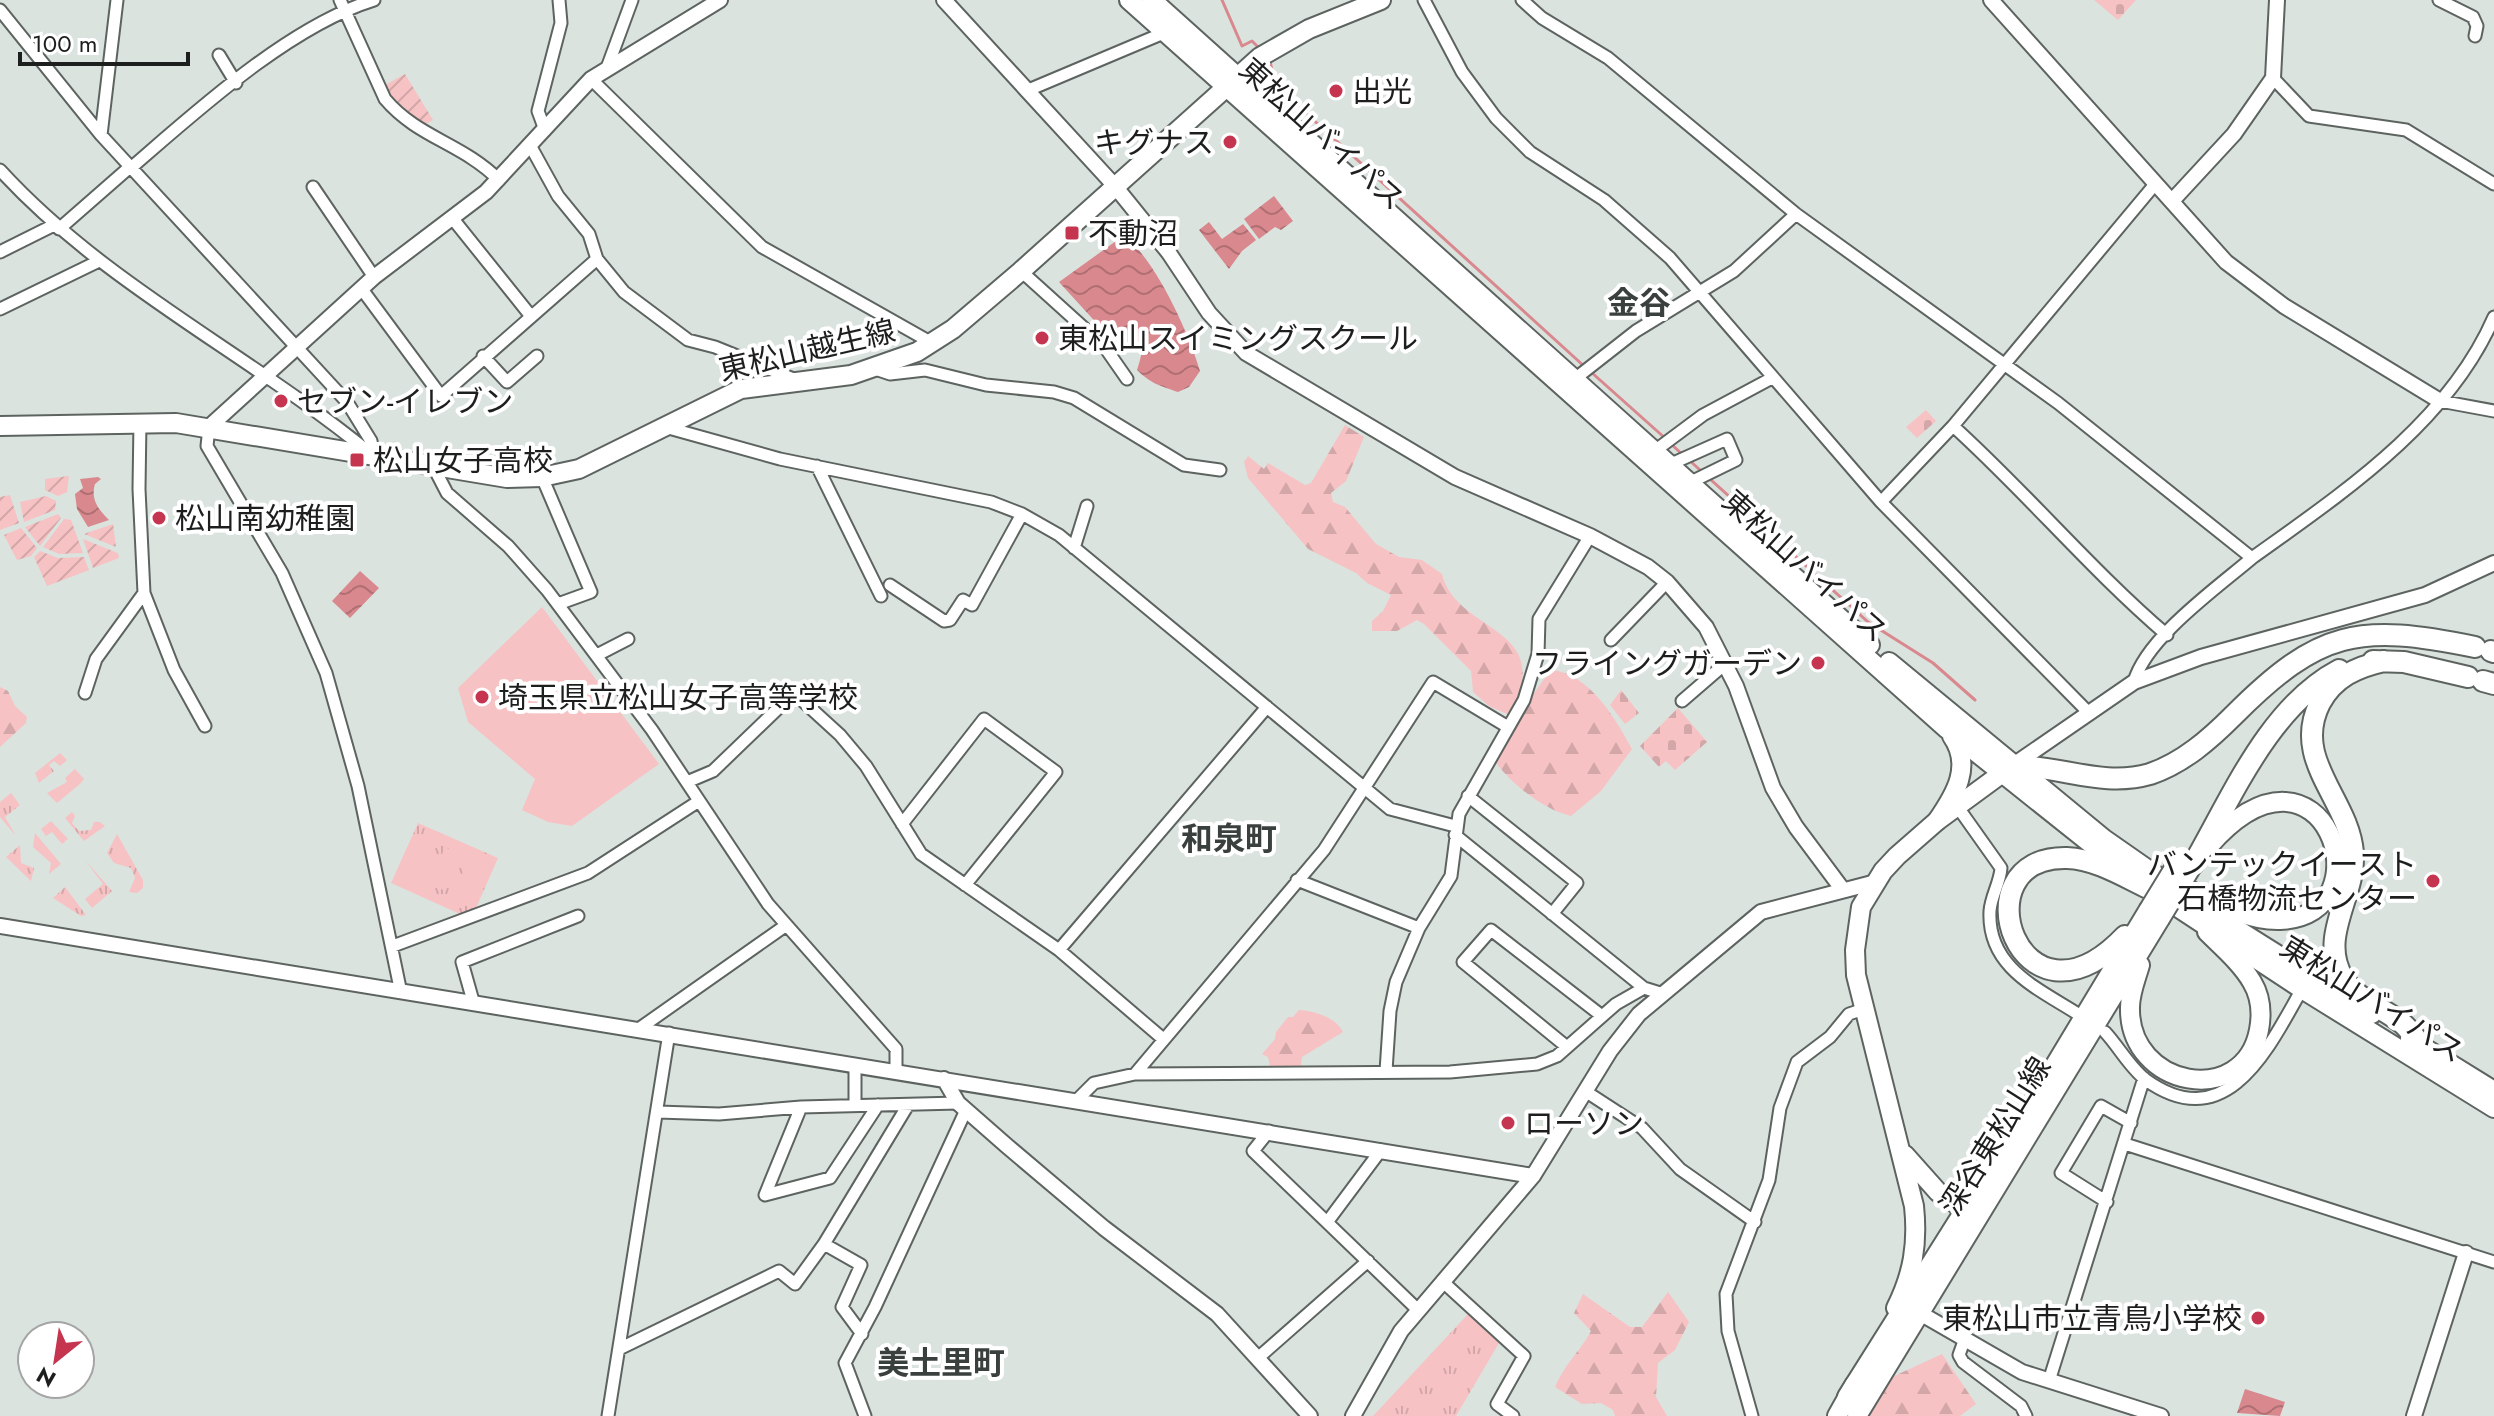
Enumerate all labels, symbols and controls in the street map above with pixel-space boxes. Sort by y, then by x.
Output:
scale bar [20,16,188,66]
text: 100 m [32,26,98,61]
street label: 東松山バイパス [1230,48,1414,220]
place label: 出光 [1352,70,1412,113]
marker: 出光 [1327,82,1345,100]
place label: キグナス [1094,121,1214,164]
marker: キグナス [1221,133,1239,151]
place label: 不動沼 [1088,212,1178,255]
marker: 不動沼 [1063,224,1081,242]
district label: 金谷 [1607,280,1671,326]
street label: 東松山越生線 [714,309,900,391]
place label: 東松山スイミングスクール [1058,317,1418,360]
marker: 東松山スイミングスクール [1033,329,1051,347]
place label: セブン-イレブン [297,380,513,423]
marker: セブン-イレブン [272,392,290,410]
place label: 松山女子高校 [373,439,553,482]
marker: 松山女子高校 [348,451,366,469]
street label: 東松山バイパス [1713,480,1897,652]
place label: 松山南幼稚園 [175,497,355,540]
marker: 松山南幼稚園 [150,509,168,527]
place label: フライングガーデン [1532,642,1802,685]
marker: フライングガーデン [1809,654,1827,672]
place label: 埼玉県立松山女子高等学校 [498,676,858,719]
marker: 埼玉県立松山女子高等学校 [473,688,491,706]
district label: 和泉町 [1181,816,1277,862]
place label: バンテックイースト 石橋物流センター [2147,843,2417,920]
marker: バンテックイースト 石橋物流センター [2424,872,2442,890]
street label: 東松山バイパス [2272,925,2472,1073]
street label: 深谷東松山線 [1929,1048,2061,1224]
place label: ローソン [1524,1102,1644,1145]
marker: ローソン [1499,1114,1517,1132]
place label: 東松山市立青鳥小学校 [1942,1297,2242,1340]
marker: 東松山市立青鳥小学校 [2249,1309,2267,1327]
north arrow [16,1320,96,1400]
district label: 美土里町 [877,1340,1005,1386]
text: N [30,1359,62,1396]

